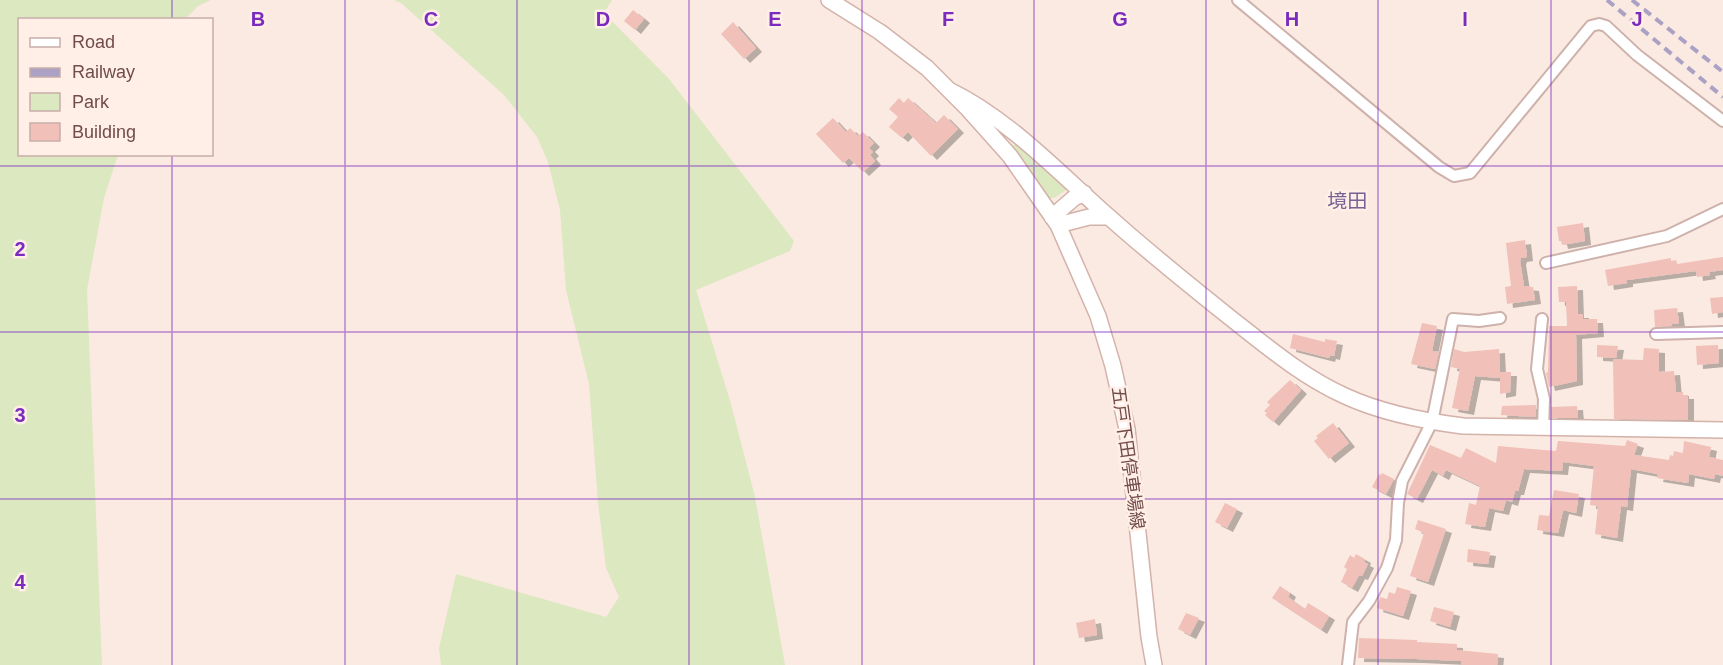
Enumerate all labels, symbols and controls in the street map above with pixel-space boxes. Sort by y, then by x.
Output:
text: B [251,8,265,30]
text: C [424,8,438,30]
text: D [596,8,610,30]
text: E [768,8,782,30]
text: F [942,8,954,30]
text: G [1112,8,1128,30]
text: H [1285,8,1299,30]
text: I [1462,8,1468,30]
text: J [1631,8,1643,30]
legend [18,18,213,156]
text: Road [72,32,115,52]
text: Railway [72,62,135,82]
text: Park [72,92,110,112]
text: Building [72,122,136,142]
district label: 境田 [1327,190,1367,212]
text: 2 [14,238,26,260]
street label: 五戸下田停車場線 [1108,385,1148,531]
text: 3 [14,404,26,426]
text: 4 [14,571,26,593]

